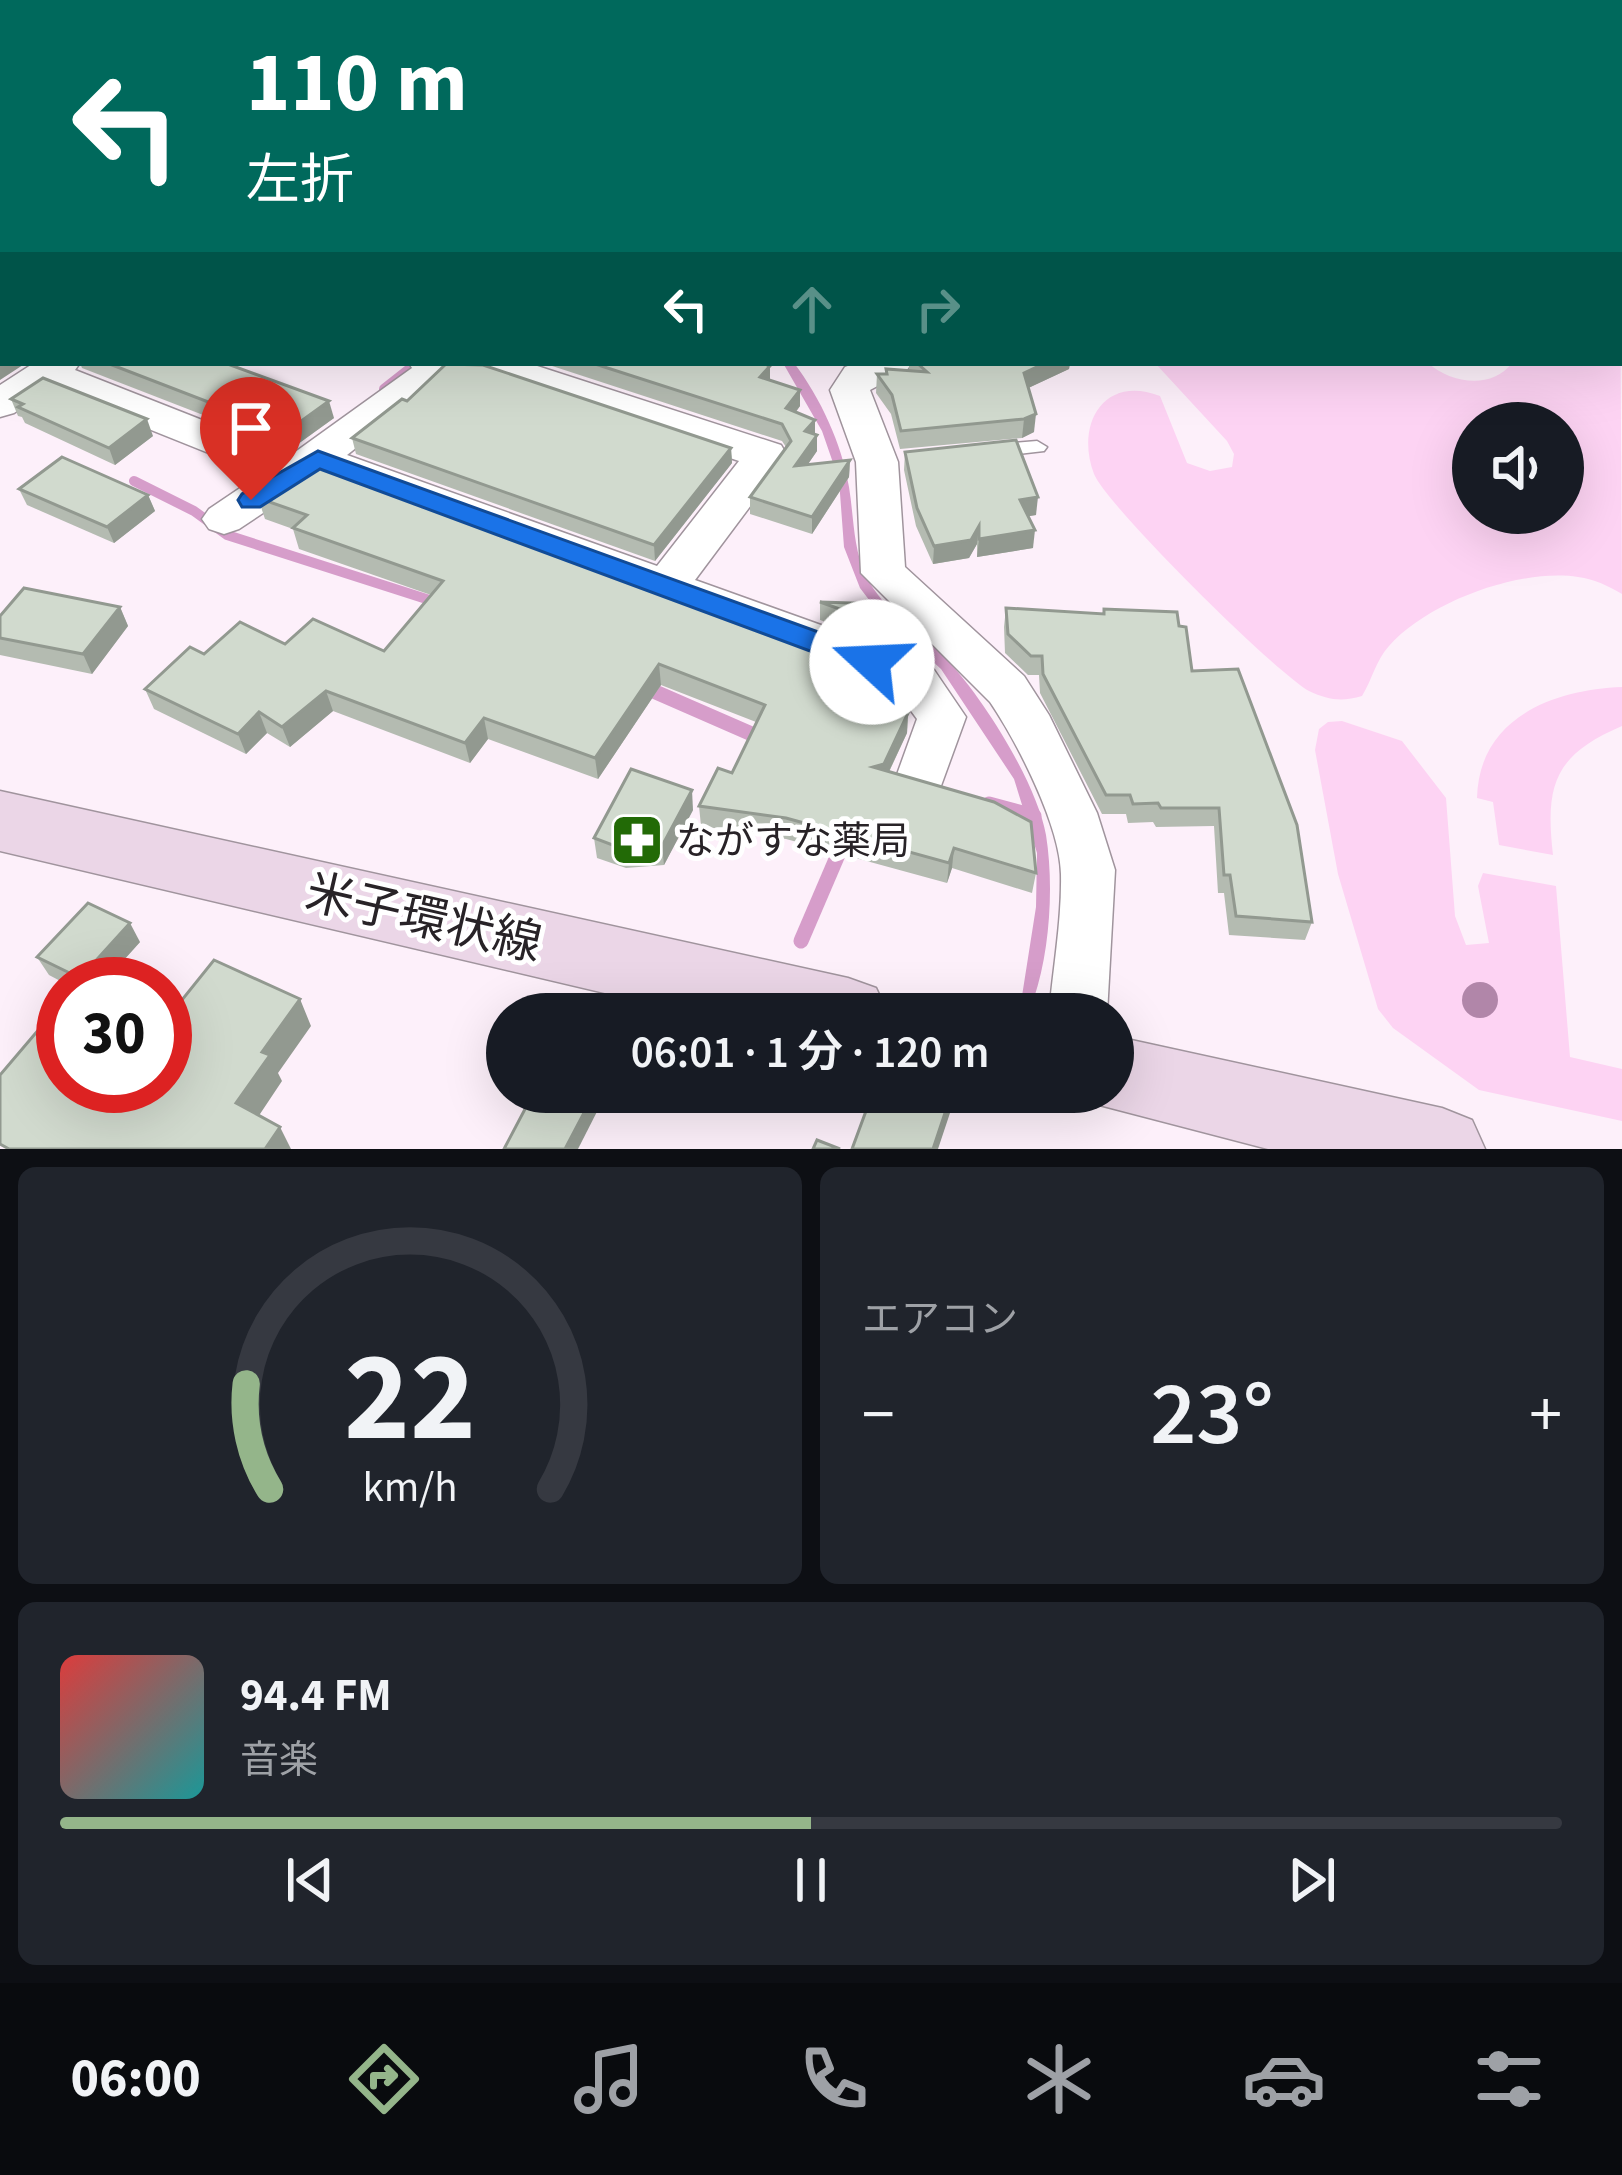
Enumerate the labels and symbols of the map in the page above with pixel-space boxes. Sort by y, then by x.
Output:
pin [200,377,302,500]
position arrow [809,599,935,725]
pharmacy icon: ながすな薬局 [609,812,665,868]
place label: ながすな薬局 [676,814,910,870]
street label: 米子環状線 [299,859,548,979]
speed limit sign: 30 [36,957,192,1113]

